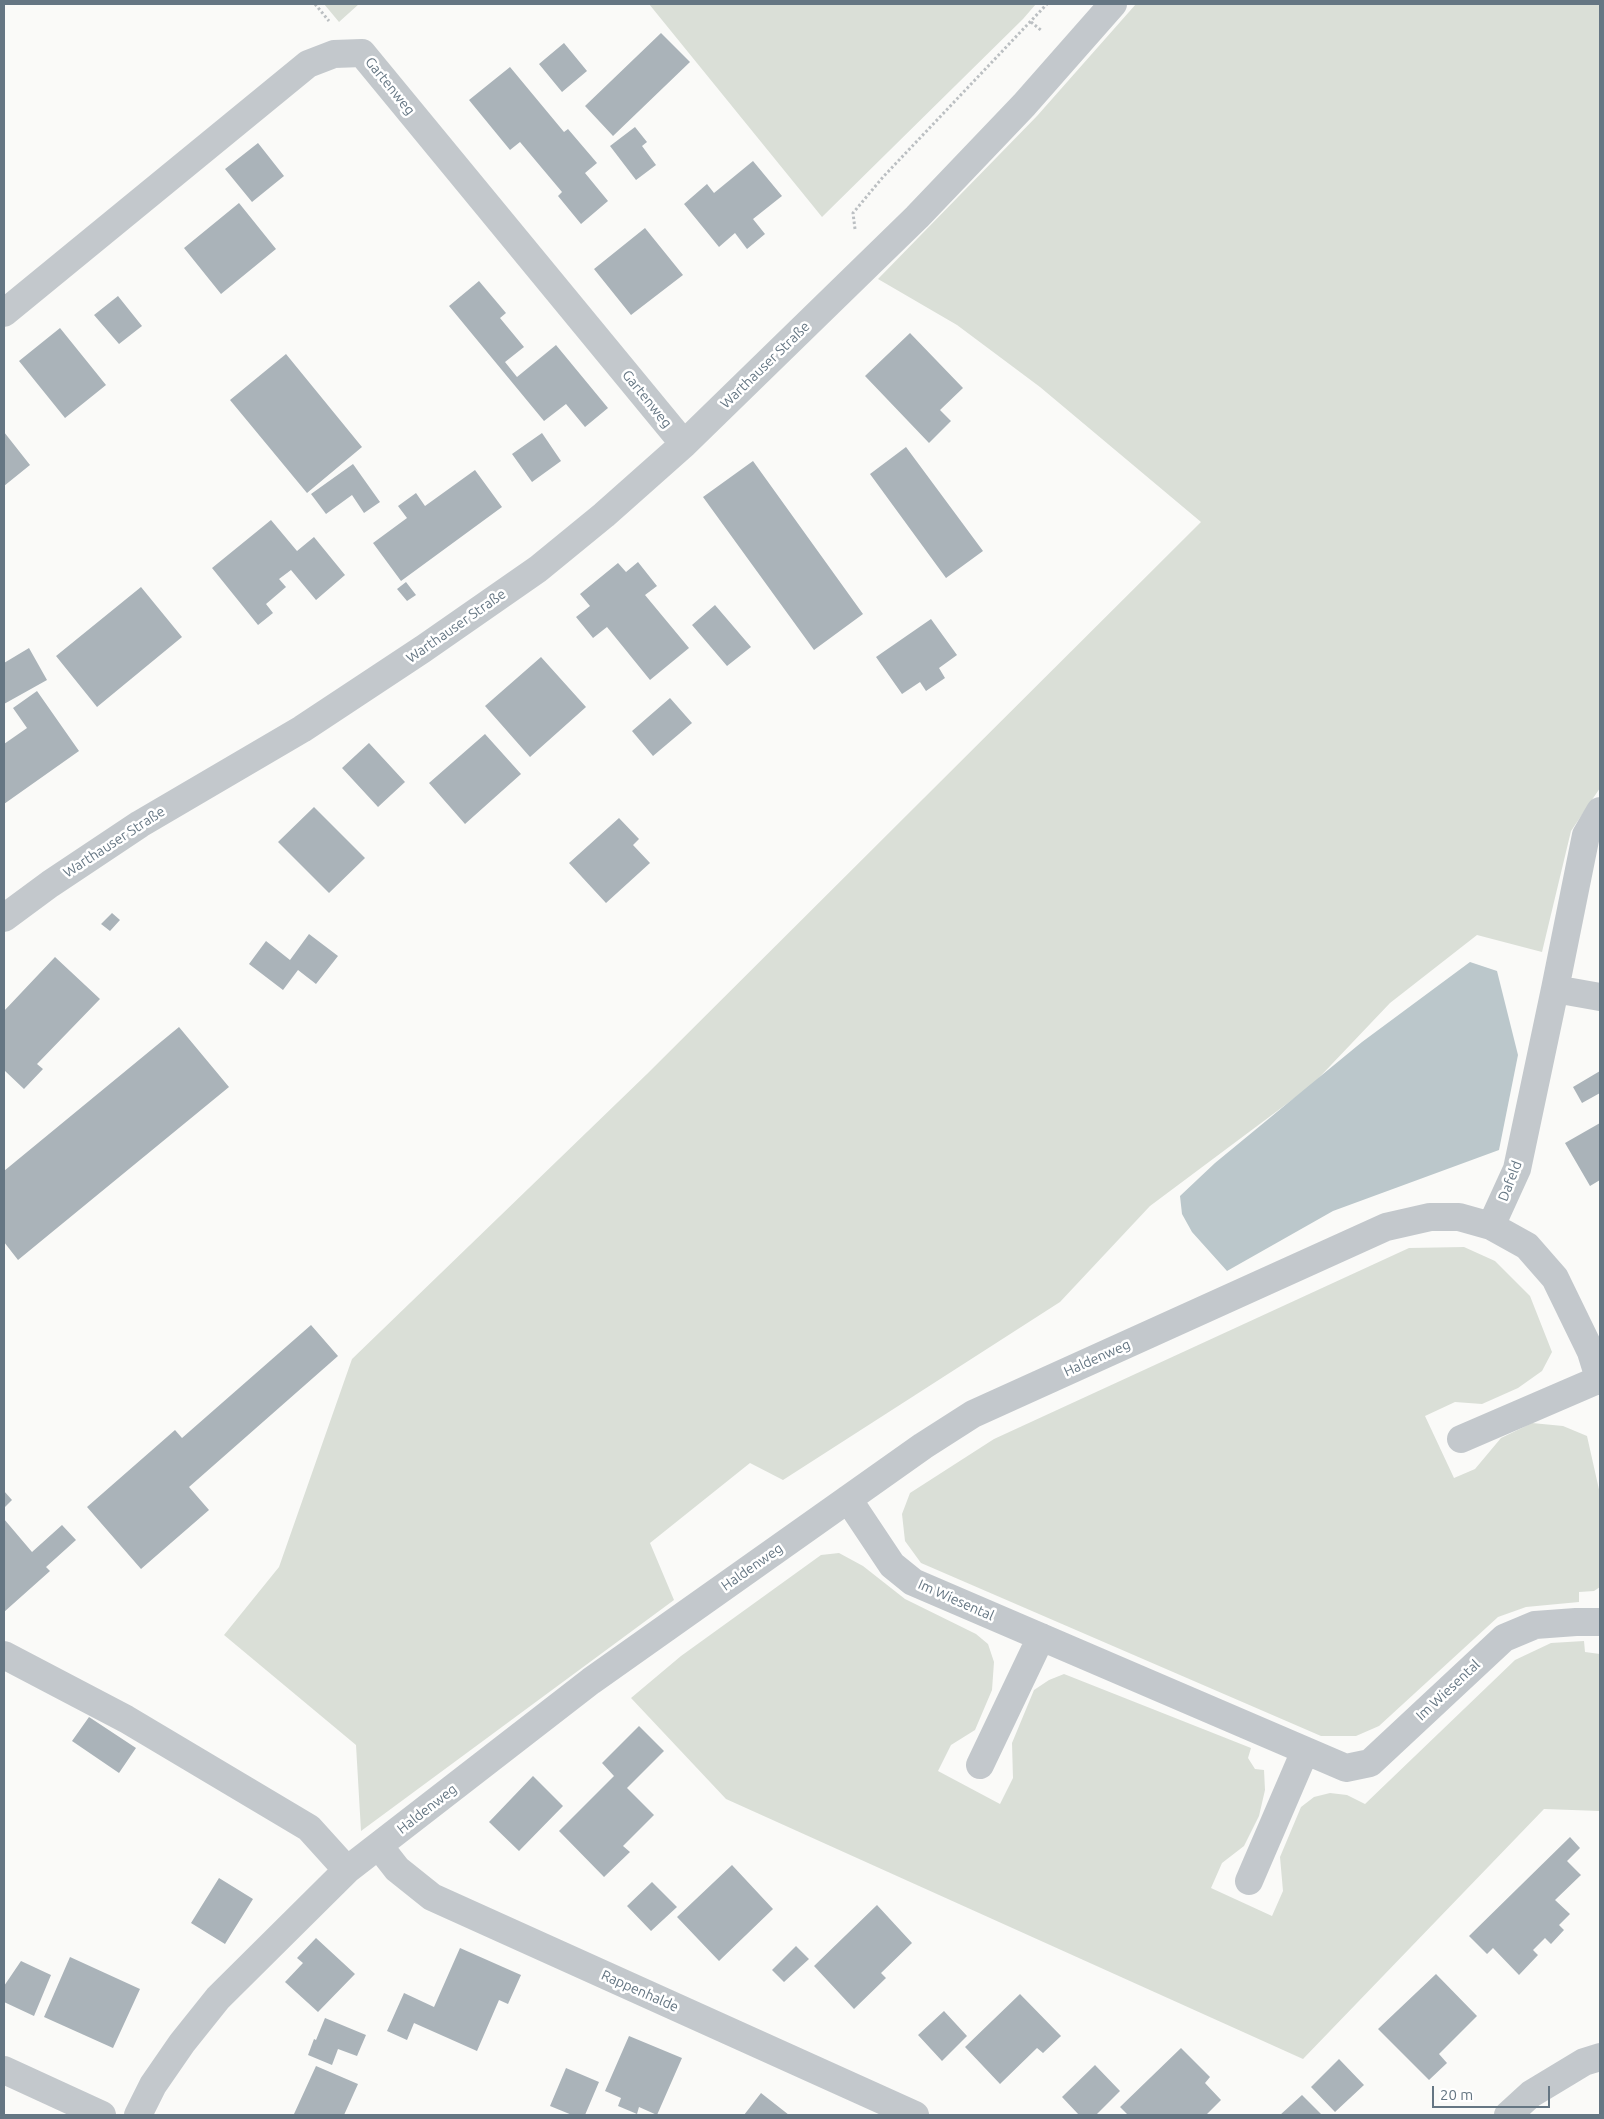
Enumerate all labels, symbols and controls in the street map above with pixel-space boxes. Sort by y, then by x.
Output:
street label: Gartenweg [362,54,418,118]
street label: Warthauser Straße [717,318,813,412]
street label: Gartenweg [619,367,675,431]
street label: Warthauser Straße [403,585,509,667]
street label: Warthauser Straße [60,803,168,881]
street label: Dafeld [1495,1158,1525,1204]
street label: Haldenweg [1061,1336,1133,1380]
street label: Haldenweg [718,1540,786,1594]
street label: Im Wiesental [915,1576,997,1624]
street label: Im Wiesental [1413,1656,1483,1724]
street label: Haldenweg [394,1780,460,1838]
street label: Rappenhalde [599,1966,681,2016]
scale bar [1434,2076,1552,2108]
text: 20 m [1440,2086,1473,2103]

